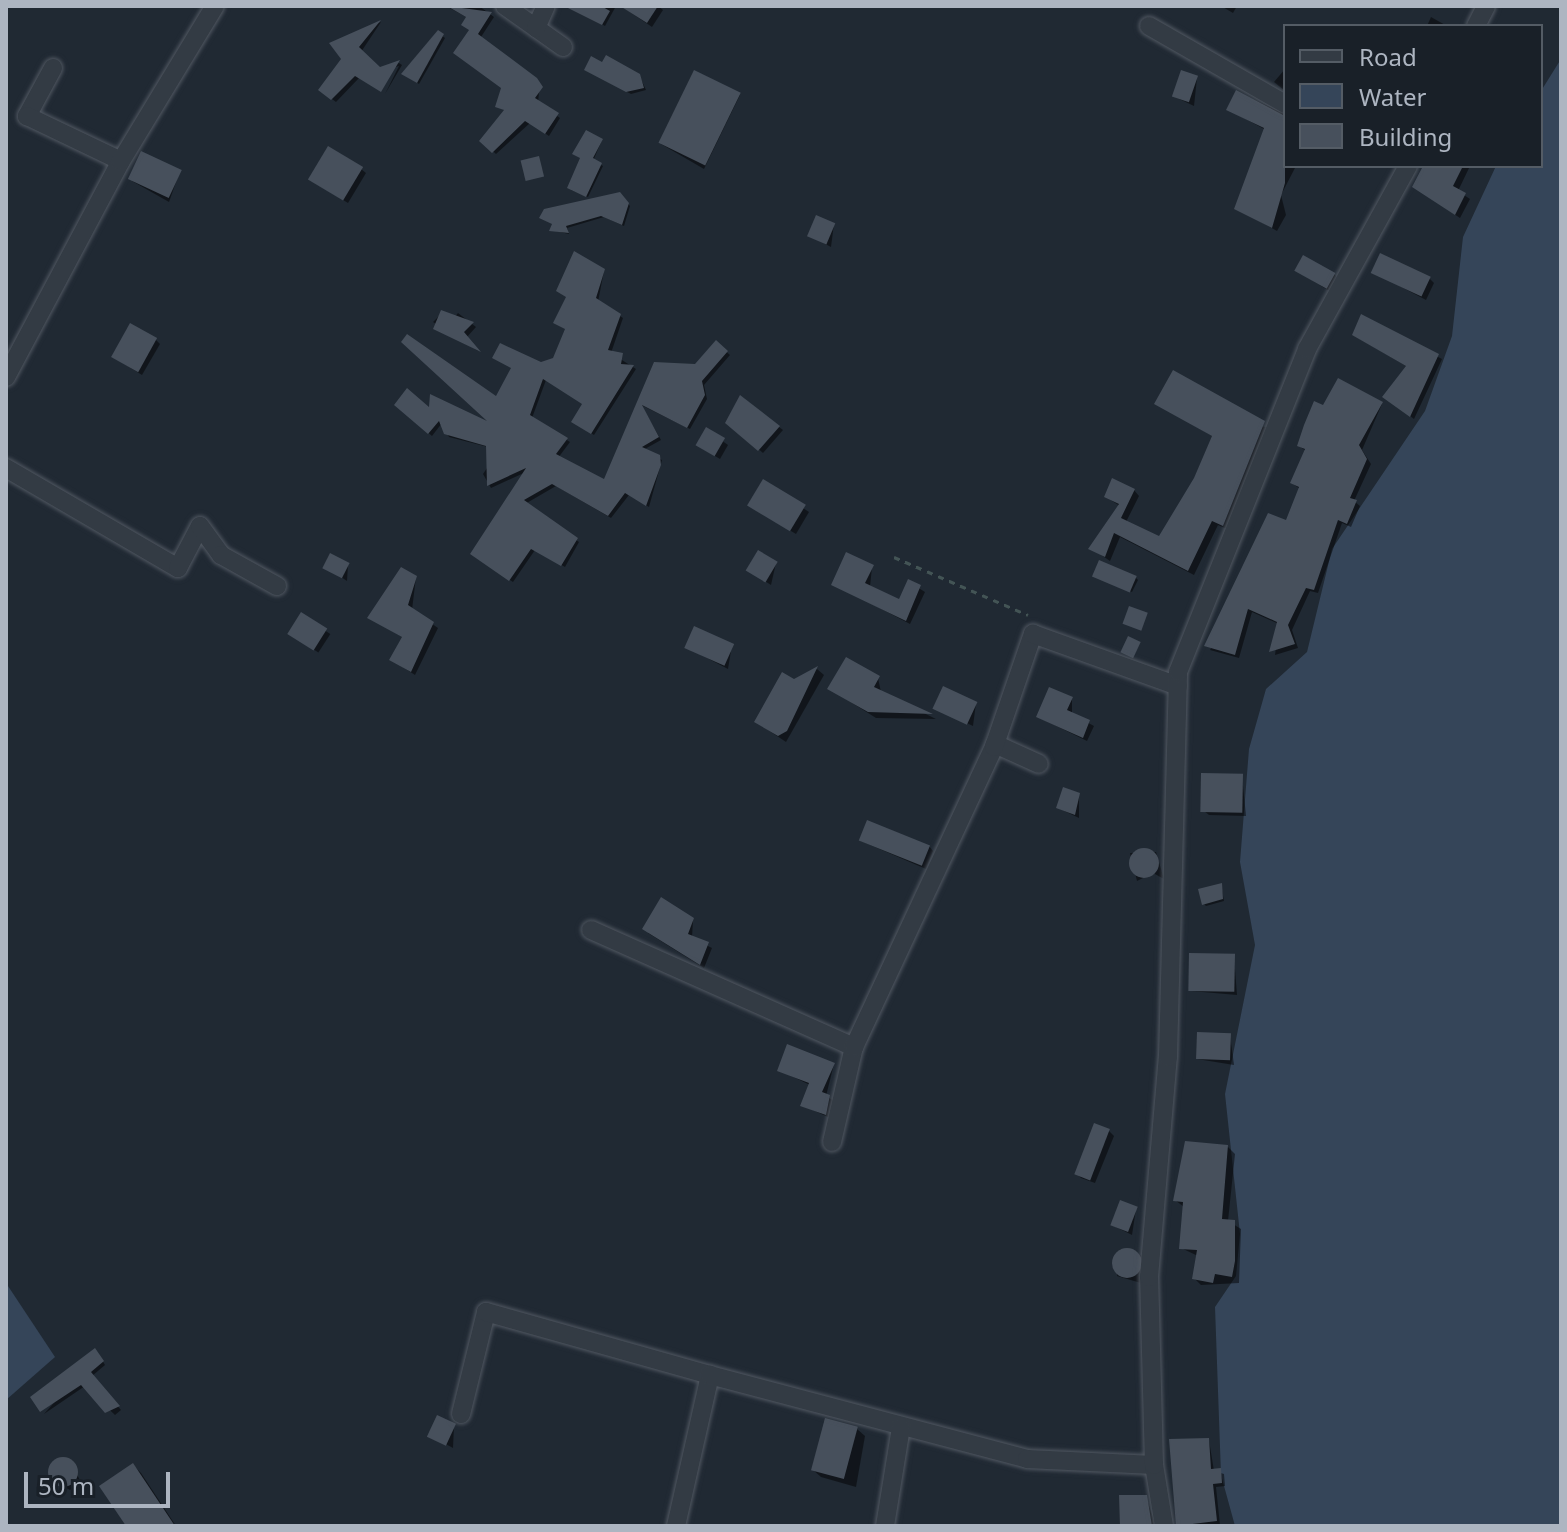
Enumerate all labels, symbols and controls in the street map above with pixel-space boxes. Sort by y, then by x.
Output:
legend [1283,24,1543,168]
text: Road [1359,40,1417,73]
text: Water [1359,80,1426,113]
text: Building [1359,120,1452,153]
scale bar [28,1456,174,1506]
text: 50 m [38,1469,94,1502]

